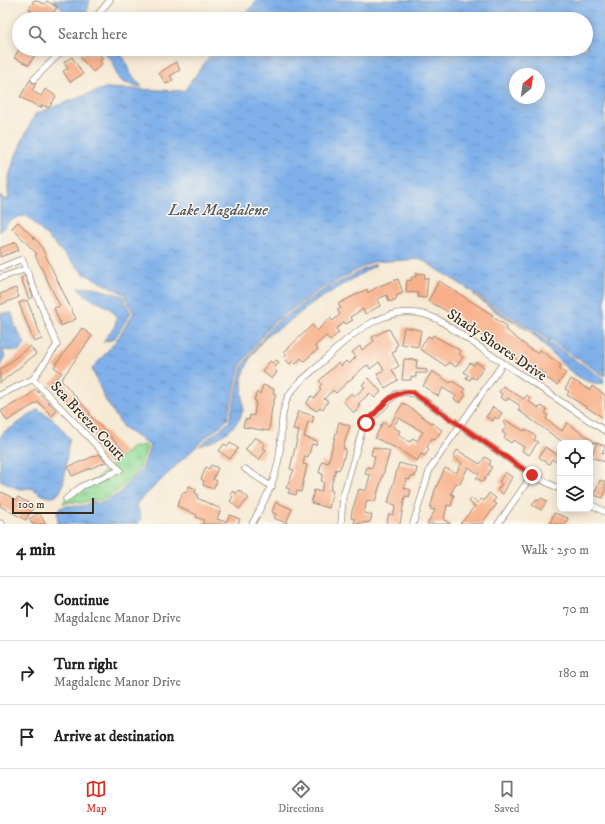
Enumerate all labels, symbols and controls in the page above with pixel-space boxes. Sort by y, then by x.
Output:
search box [12,12,593,56]
icon: search [26,23,48,45]
text: Search here [58,25,127,44]
north arrow [509,68,545,104]
water label: Lake Magdalene [167,200,268,220]
street label: Shady Shores Drive [444,305,550,385]
street label: Sea Breeze Court [46,377,130,465]
route start [357,414,375,432]
map controls [557,440,593,512]
button: locate [557,440,593,476]
route end [523,466,541,484]
button: layers [557,476,593,512]
scale bar [12,496,94,515]
text: 100 m [18,498,44,512]
text: 4 min [16,539,55,561]
text: Walk · 250 m [521,542,589,558]
text: Continue [54,591,109,610]
icon: ahead [16,598,38,620]
text: 70 m [563,601,589,617]
text: Magdalene Manor Drive [54,610,181,626]
text: Turn right [54,655,117,674]
icon: right [16,662,38,684]
text: 180 m [558,665,589,681]
text: Magdalene Manor Drive [54,674,181,690]
icon: arrive [16,726,38,748]
text: Arrive at destination [54,727,174,746]
tab: Map [85,778,107,816]
tab: Directions [278,778,324,816]
tab: Saved [494,778,520,816]

